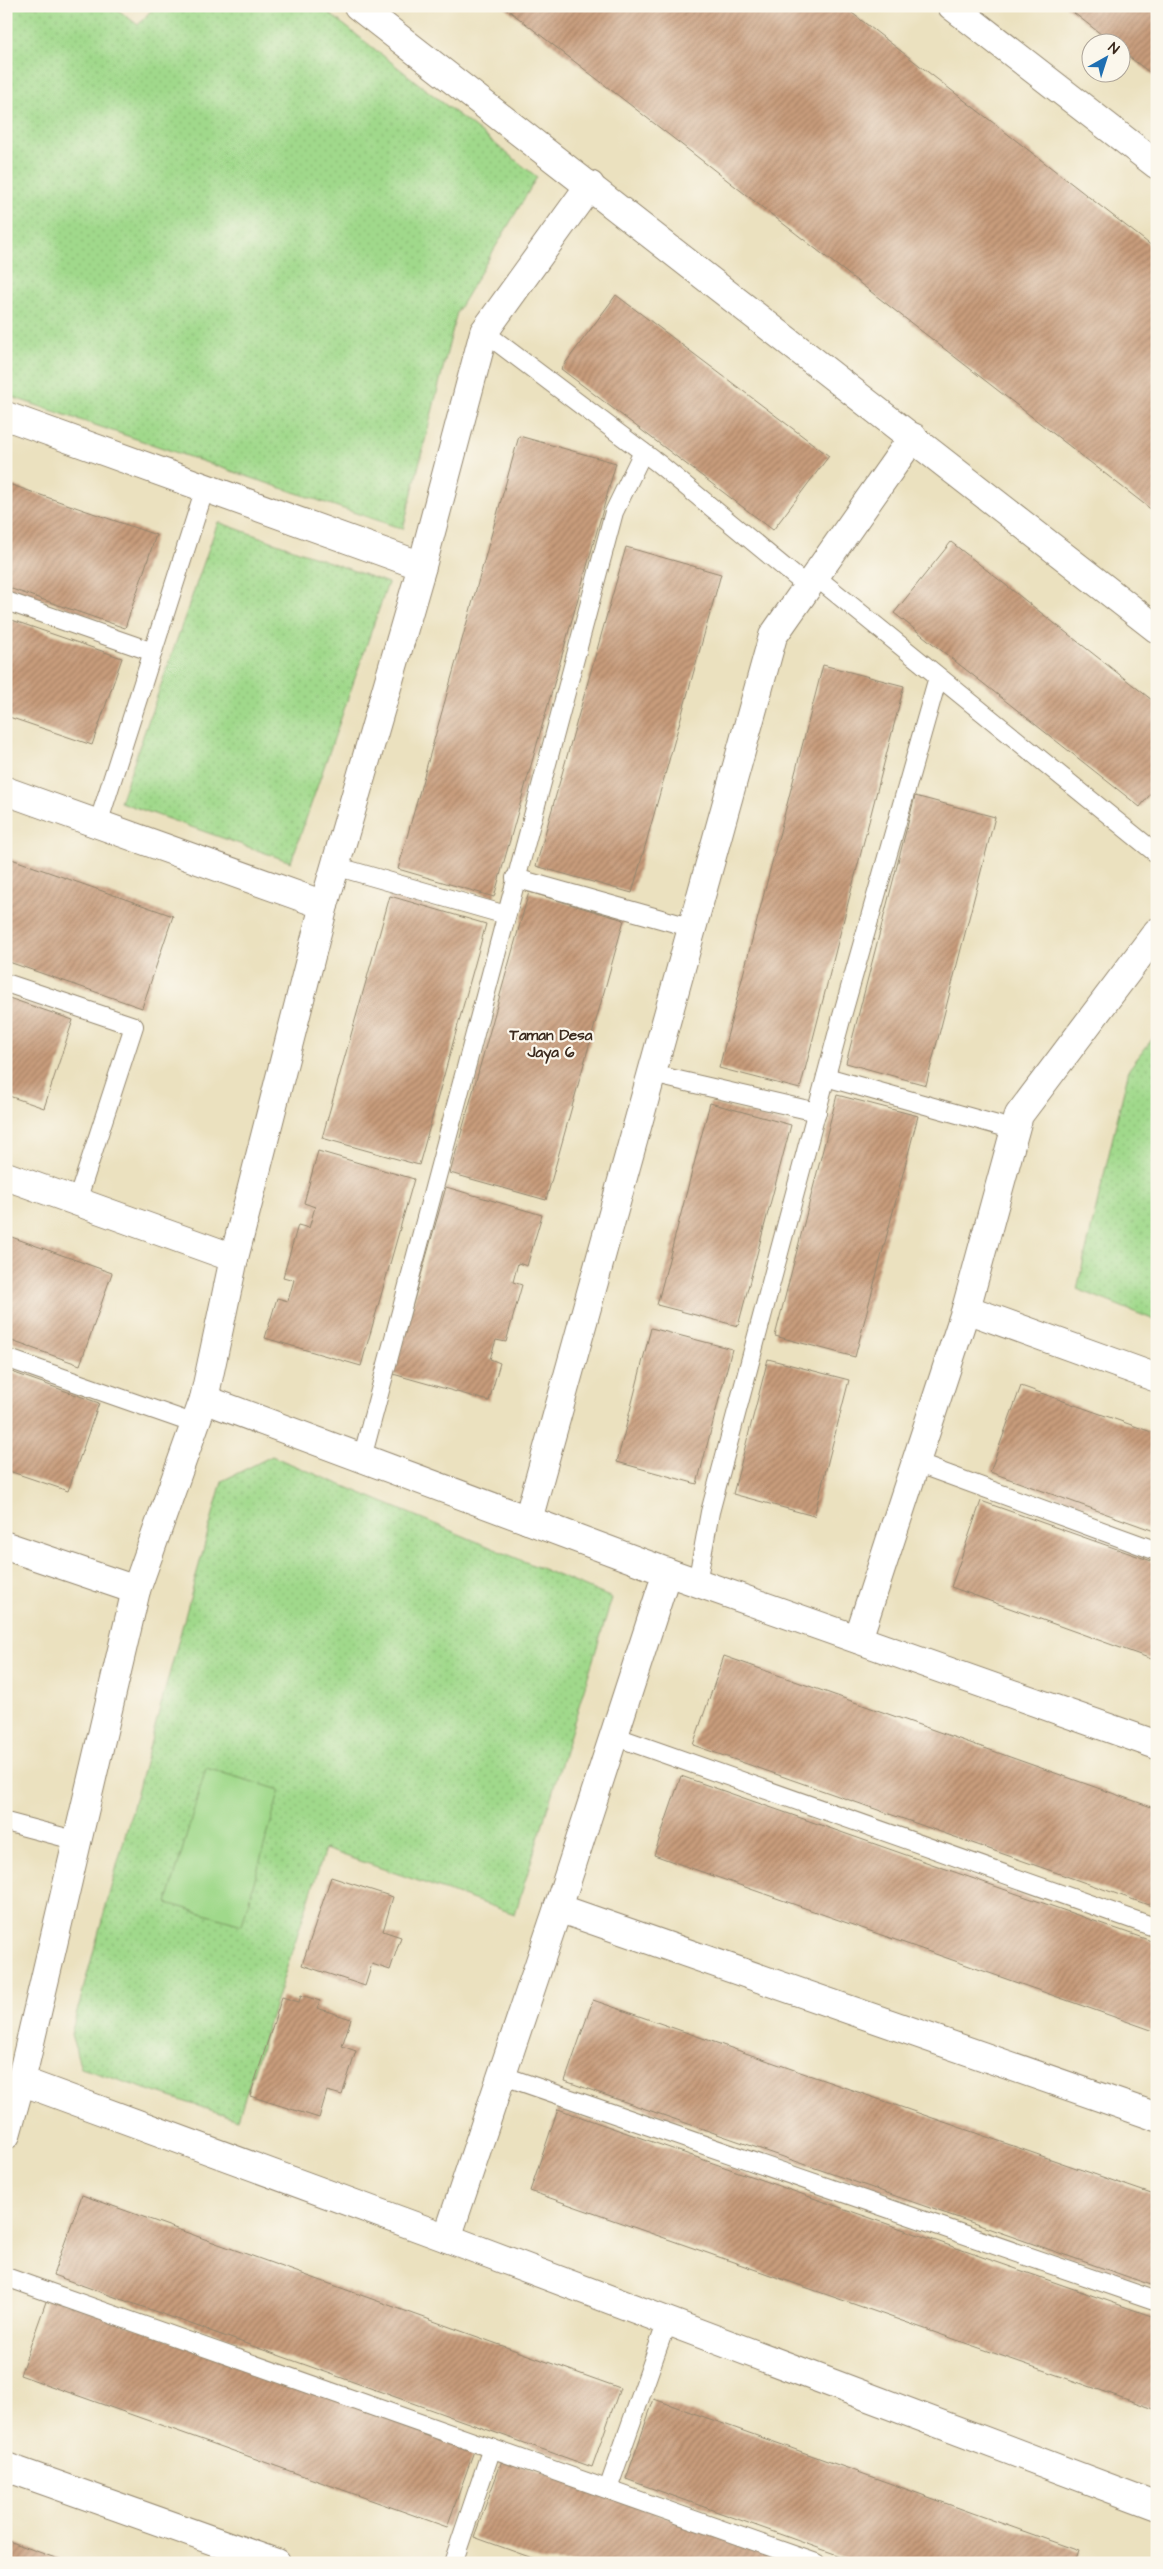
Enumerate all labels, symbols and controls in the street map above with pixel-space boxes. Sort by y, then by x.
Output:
north arrow [1080,32,1130,82]
text: N [1104,38,1123,59]
district label: Taman Desa Jaya 6 [509,1025,593,1064]

